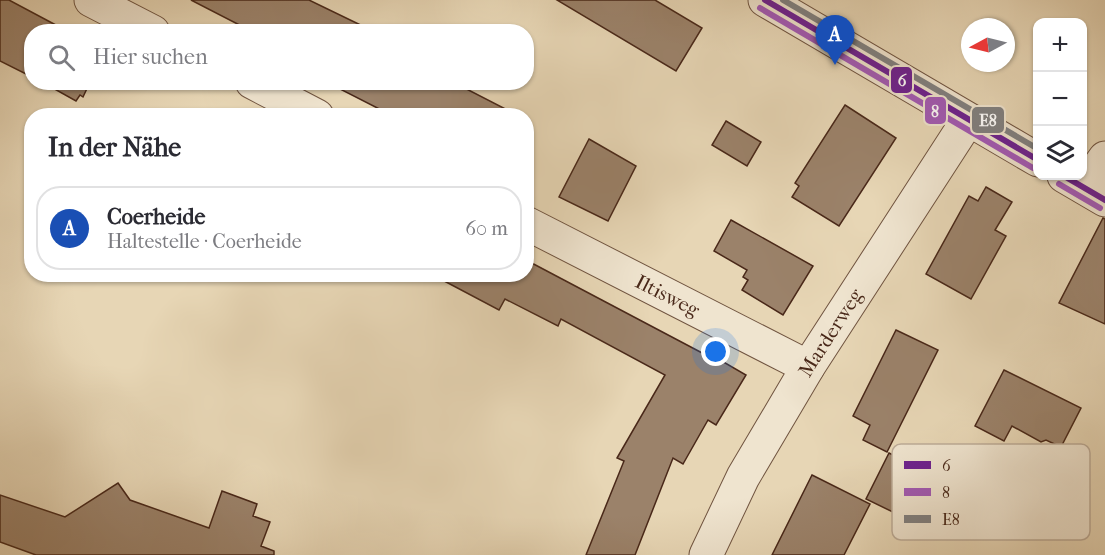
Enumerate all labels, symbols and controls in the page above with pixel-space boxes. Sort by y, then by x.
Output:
pin: A [816,16,854,65]
north arrow [961,18,1015,72]
map controls [1033,18,1087,180]
button: + [1033,18,1087,72]
search box [24,24,534,90]
icon: search [45,41,78,74]
text: Hier suchen [93,44,208,70]
line badge: 6 [890,66,913,94]
text: 6 [898,71,907,90]
button: − [1033,72,1087,126]
line badge: 8 [924,96,947,125]
text: 8 [931,102,939,121]
line badge: E8 [971,106,1005,134]
text: E8 [979,111,997,130]
button: layers [1033,126,1087,180]
text: In der Nähe [48,132,181,163]
text: Coerheide [107,204,205,230]
text: A [63,217,76,240]
text: 60 m [465,217,508,240]
text: Haltestelle · Coerheide [107,230,302,253]
street label: Iltisweg [632,269,704,321]
street label: Marderweg [793,284,867,381]
your location [701,337,730,366]
legend [892,444,1090,540]
text: 6 [942,456,951,475]
text: 8 [942,483,950,502]
text: E8 [942,510,960,529]

